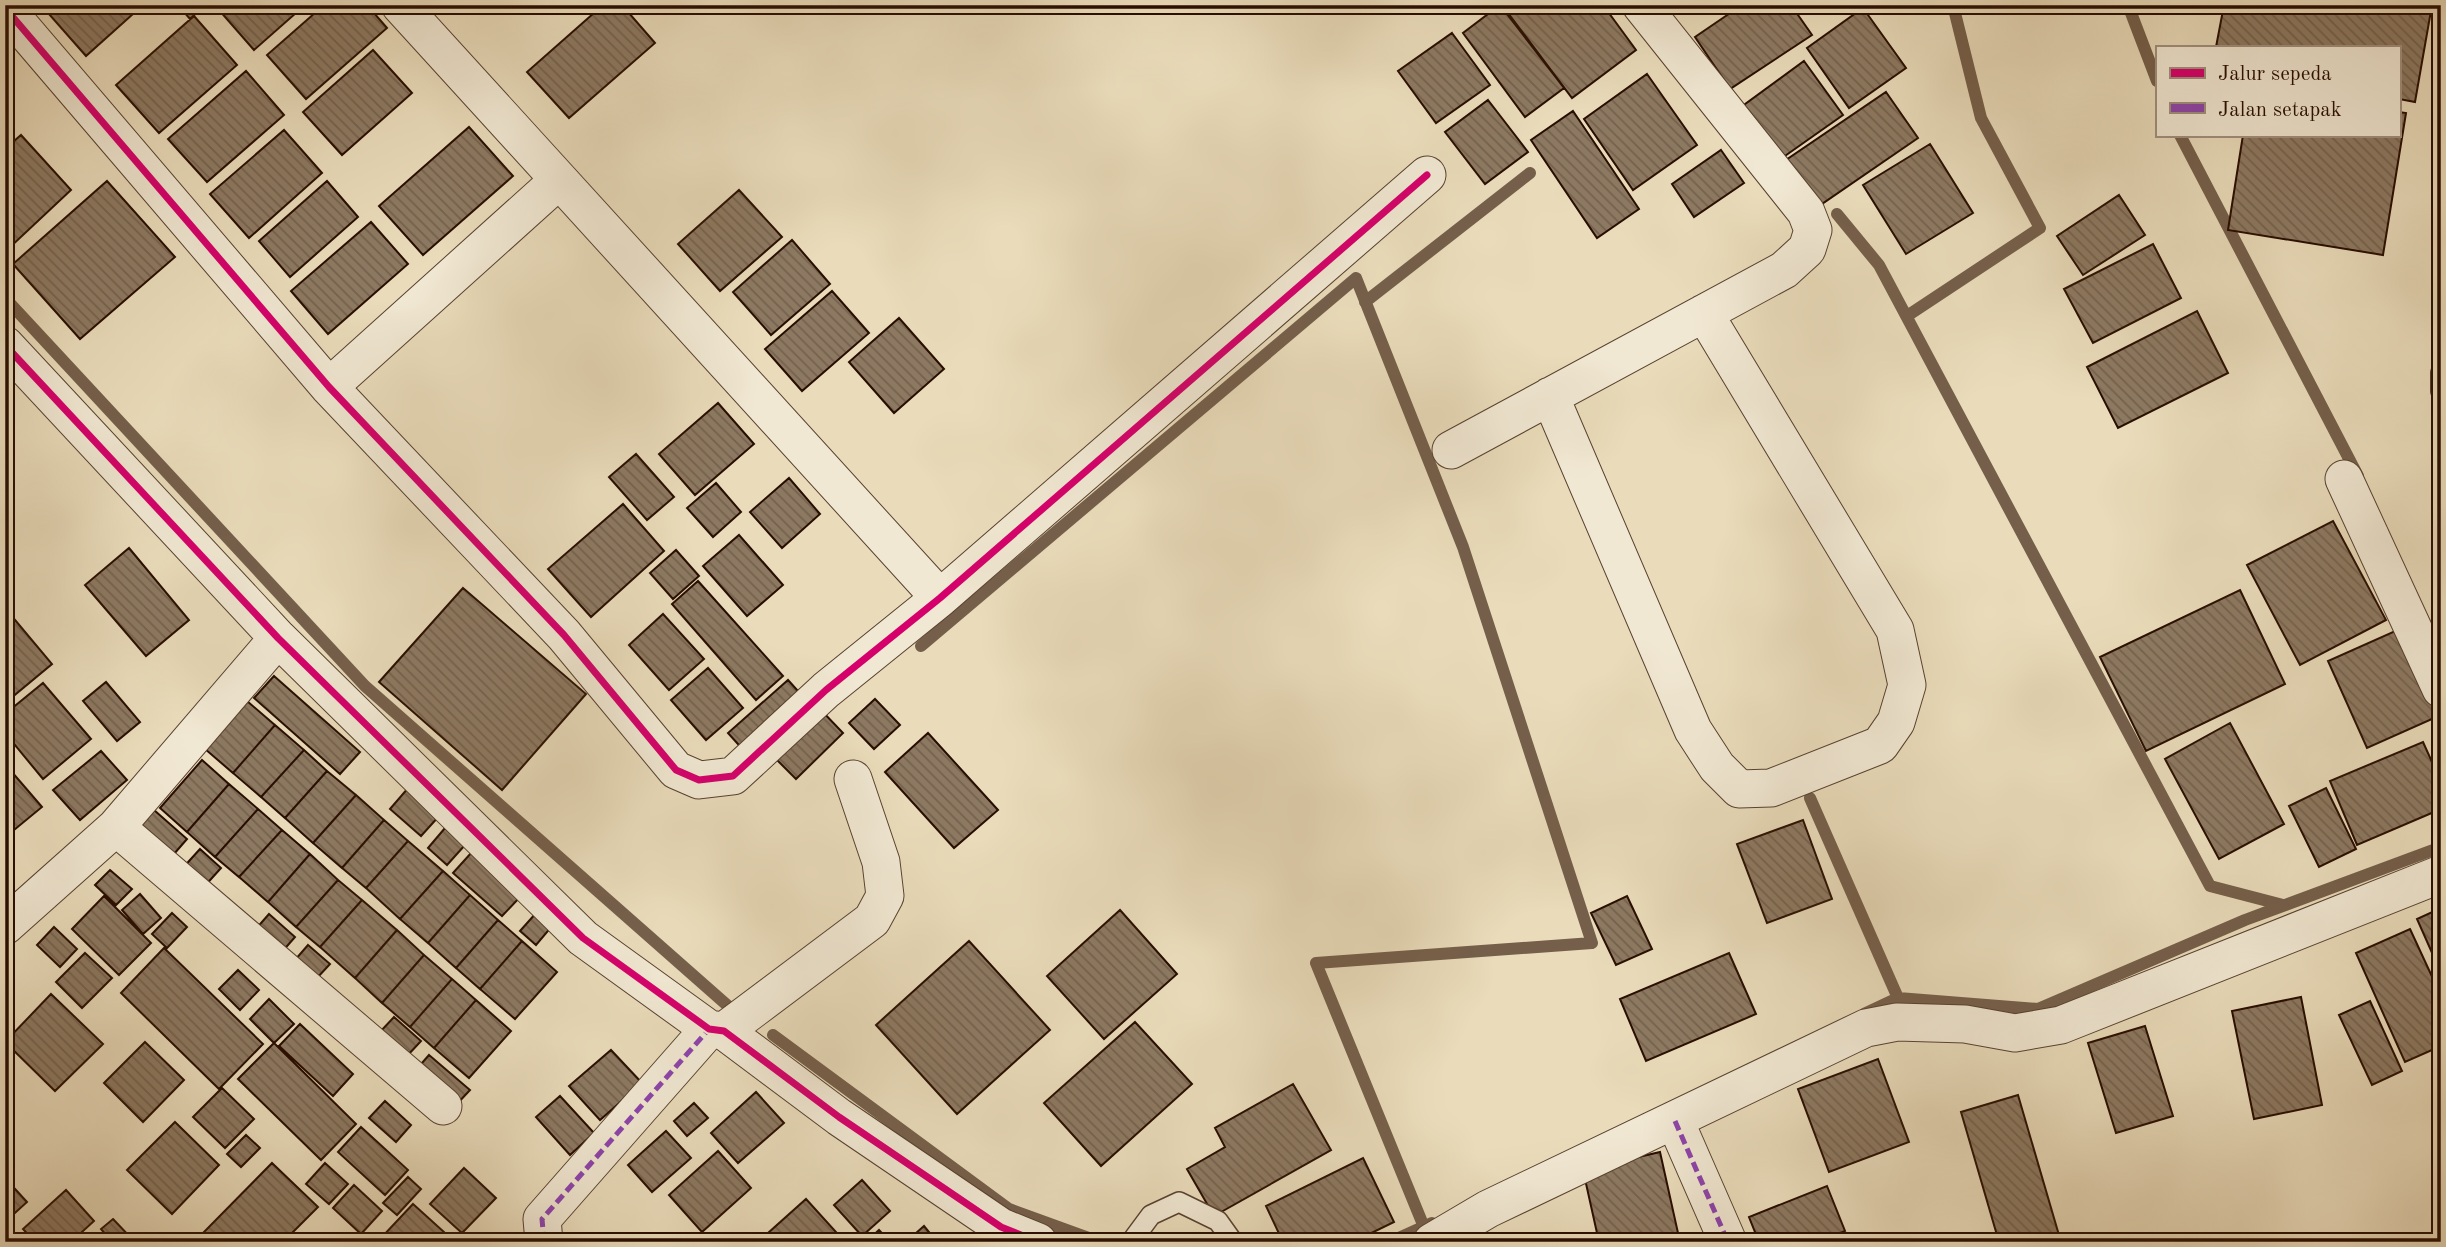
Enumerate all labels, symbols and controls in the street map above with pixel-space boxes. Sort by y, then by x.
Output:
legend [2156,46,2400,136]
text: Jalur sepeda [2218,64,2332,85]
text: Jalan setapak [2218,100,2342,121]

